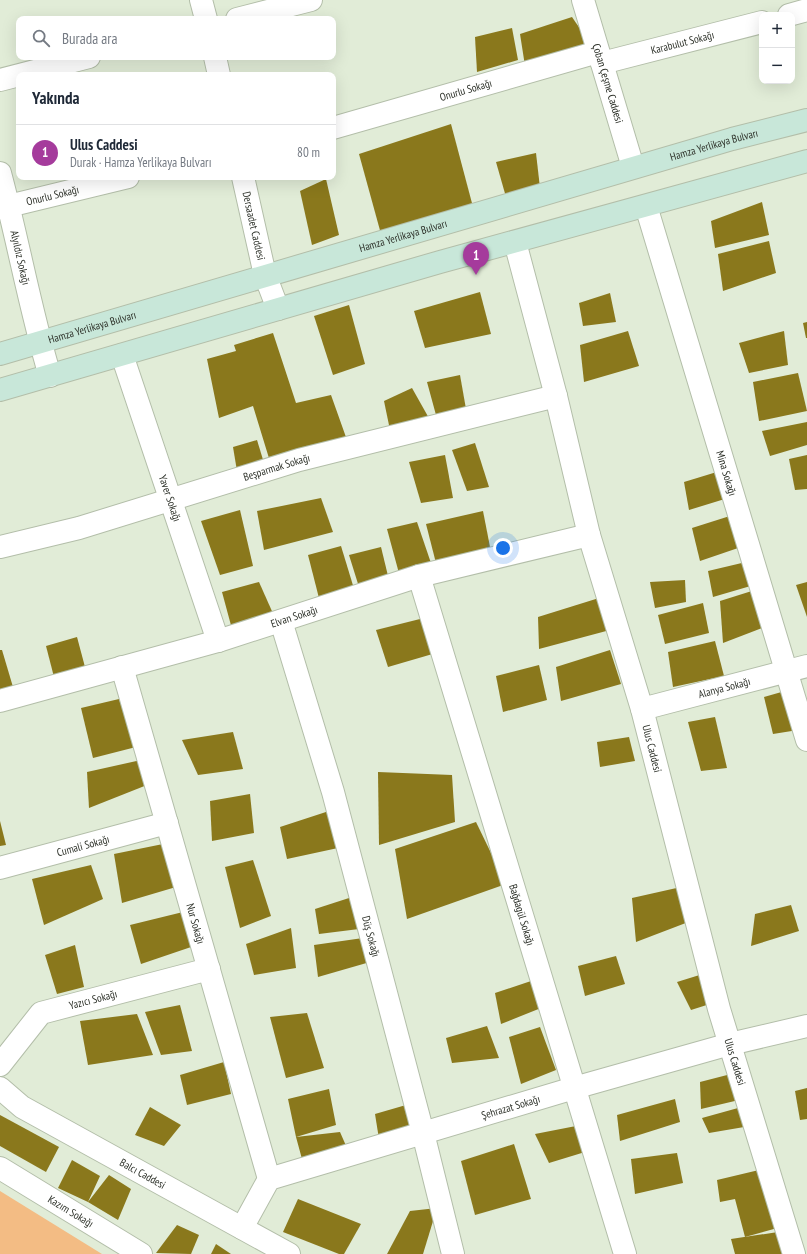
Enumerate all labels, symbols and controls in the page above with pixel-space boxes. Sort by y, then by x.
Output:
map controls [759,12,795,84]
button: + [759,12,795,48]
search box [16,16,336,60]
icon: search [30,27,52,49]
street label: Karabulut Sokağı [649,28,715,57]
text: Burada ara [62,29,117,48]
street label: Çoban Çeşme Caddesi [589,42,626,125]
button: − [759,48,795,84]
street label: Onurlu Sokağı [438,76,493,104]
text: Yakında [32,87,79,109]
street label: Hamza Yerlikaya Bulvarı [668,126,759,164]
text: Ulus Caddesi [70,135,138,154]
text: 1 [42,144,48,161]
text: 80 m [297,144,320,161]
text: Durak · Hamza Yerlikaya Bulvarı [70,154,211,171]
street label: Onurlu Sokağı [25,182,80,208]
street label: Dersaadet Caddesi [239,190,268,261]
street label: Hamza Yerlikaya Bulvarı [357,216,449,255]
street label: Alyıldız Sokağı [7,229,33,286]
pin: 1 [463,242,489,275]
street label: Hamza Yerlikaya Bulvarı [47,307,138,346]
street label: Mina Sokağı [713,449,740,497]
street label: Beşparmak Sokağı [242,451,311,484]
street label: Yaver Sokağı [156,473,184,523]
your location [493,538,513,558]
street label: Elvan Sokağı [269,602,319,631]
street label: Alanya Sokağı [697,674,752,701]
street label: Ulus Caddesi [639,723,665,774]
street label: Cumali Sokağı [55,832,111,859]
street label: Bağdagül Sokağı [506,882,538,947]
street label: Nur Sokağı [183,902,208,945]
street label: Düş Sokağı [359,914,383,958]
street label: Yazıcı Sokağı [67,986,119,1012]
street label: Ulus Caddesi [721,1036,749,1087]
street label: Şehrazat Sokağı [479,1092,542,1122]
street label: Balcı Caddesi [117,1155,168,1192]
street label: Kazım Sokağı [46,1192,96,1230]

